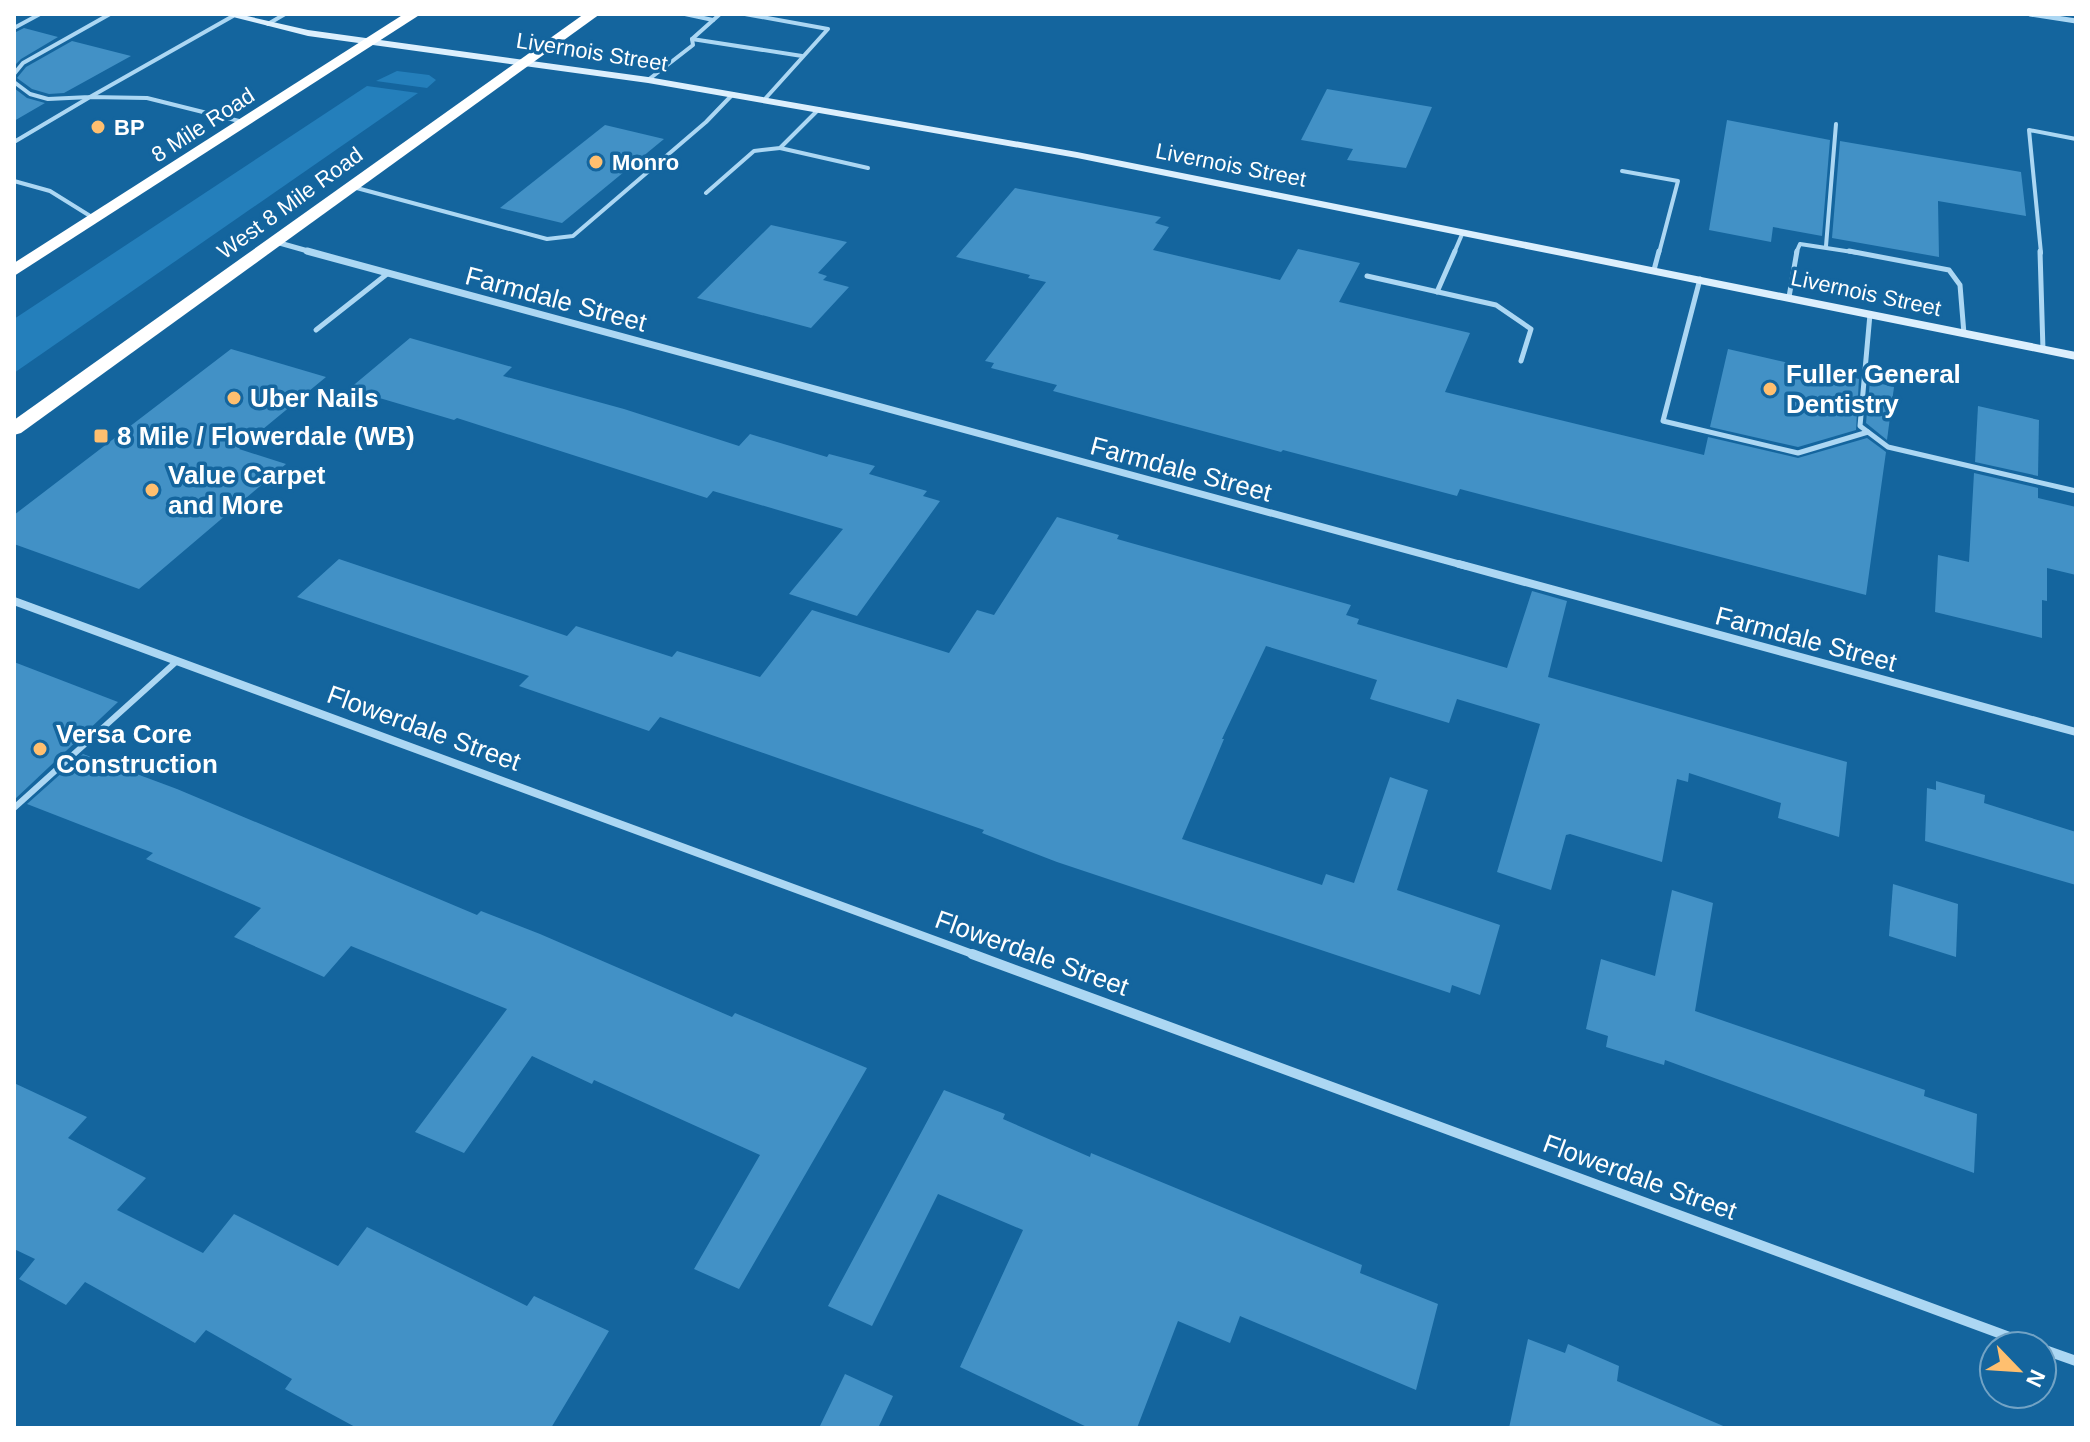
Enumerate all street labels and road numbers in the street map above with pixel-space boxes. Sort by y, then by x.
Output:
street label: Livernois Street [515,28,669,76]
street label: 8 Mile Road [147,83,259,167]
street label: Livernois Street [1154,138,1308,192]
street label: West 8 Mile Road [213,142,367,264]
street label: Farmdale Street [462,260,651,338]
street label: Livernois Street [1789,265,1943,321]
street label: Farmdale Street [1087,430,1276,508]
street label: Farmdale Street [1712,600,1901,678]
street label: Flowerdale Street [323,679,526,777]
street label: Flowerdale Street [931,904,1134,1002]
street label: Flowerdale Street [1539,1128,1742,1226]

